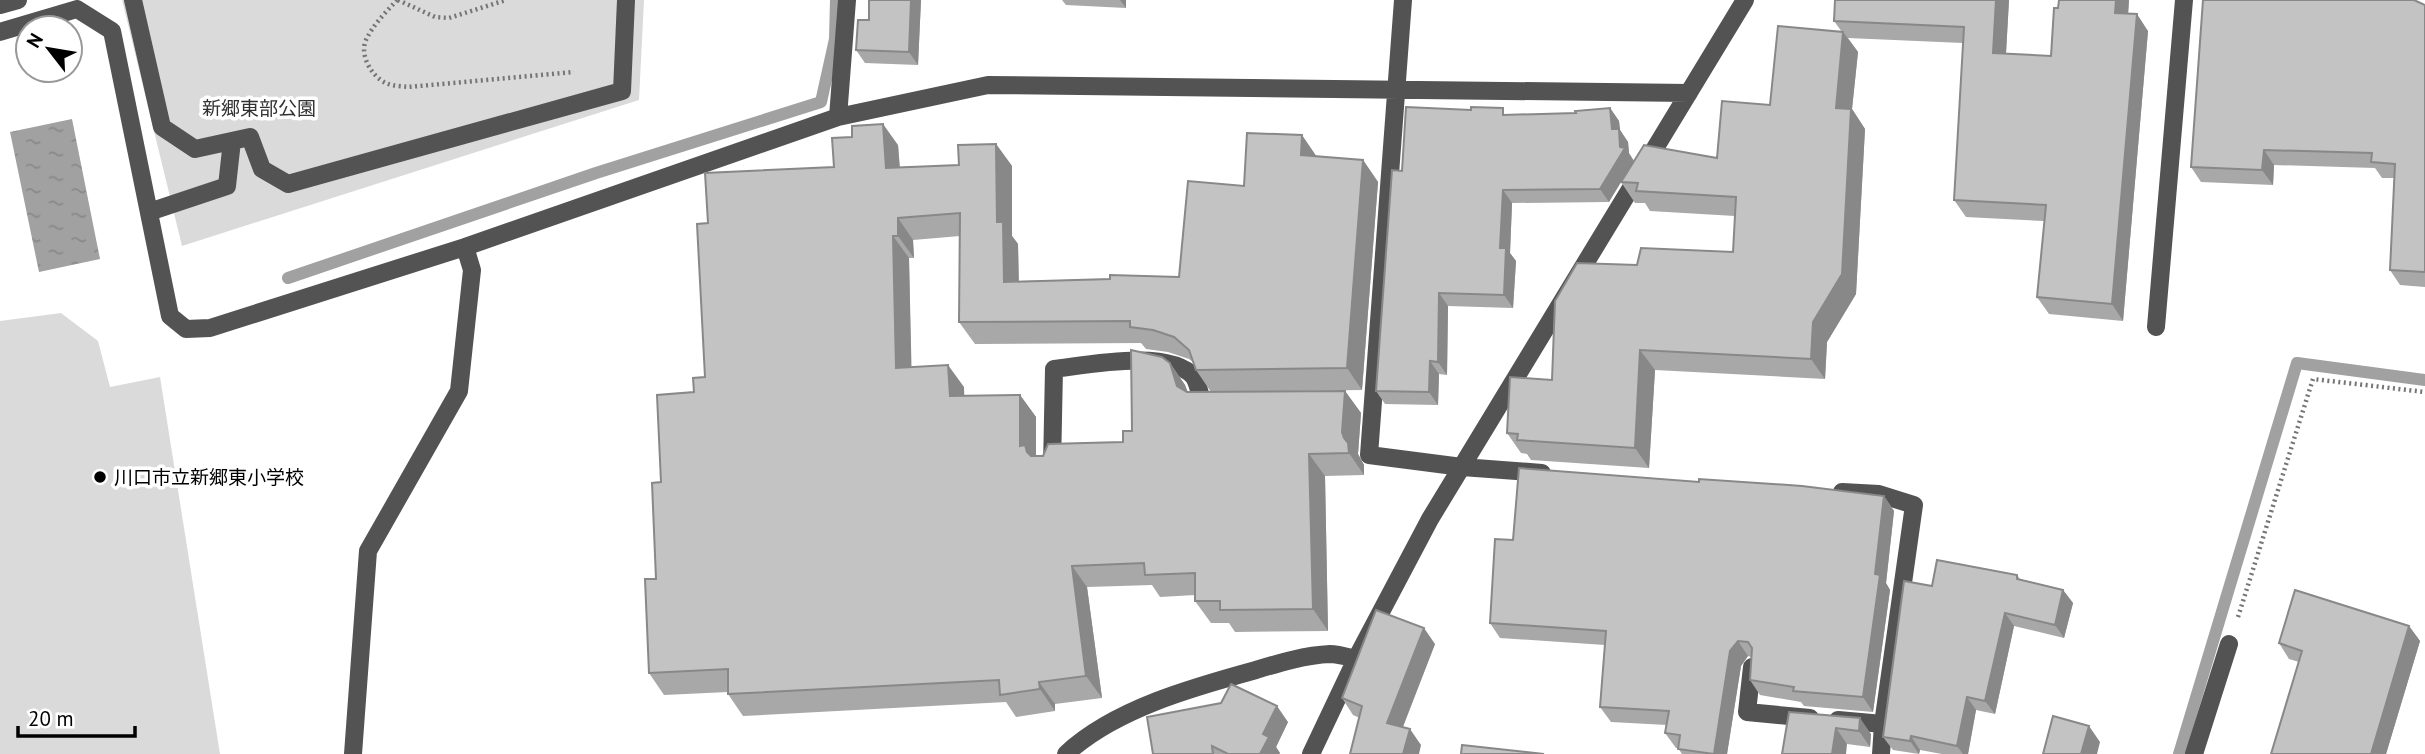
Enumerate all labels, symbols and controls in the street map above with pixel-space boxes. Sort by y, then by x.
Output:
north arrow [14,14,84,84]
text: N [21,29,48,52]
park label: 新郷東部公園 [202,96,316,120]
place label: 川口市立新郷東小学校 [114,465,304,489]
marker: 川口市立新郷東小学校 [92,469,108,485]
scale bar [18,694,135,738]
text: 20 m [28,705,74,732]

